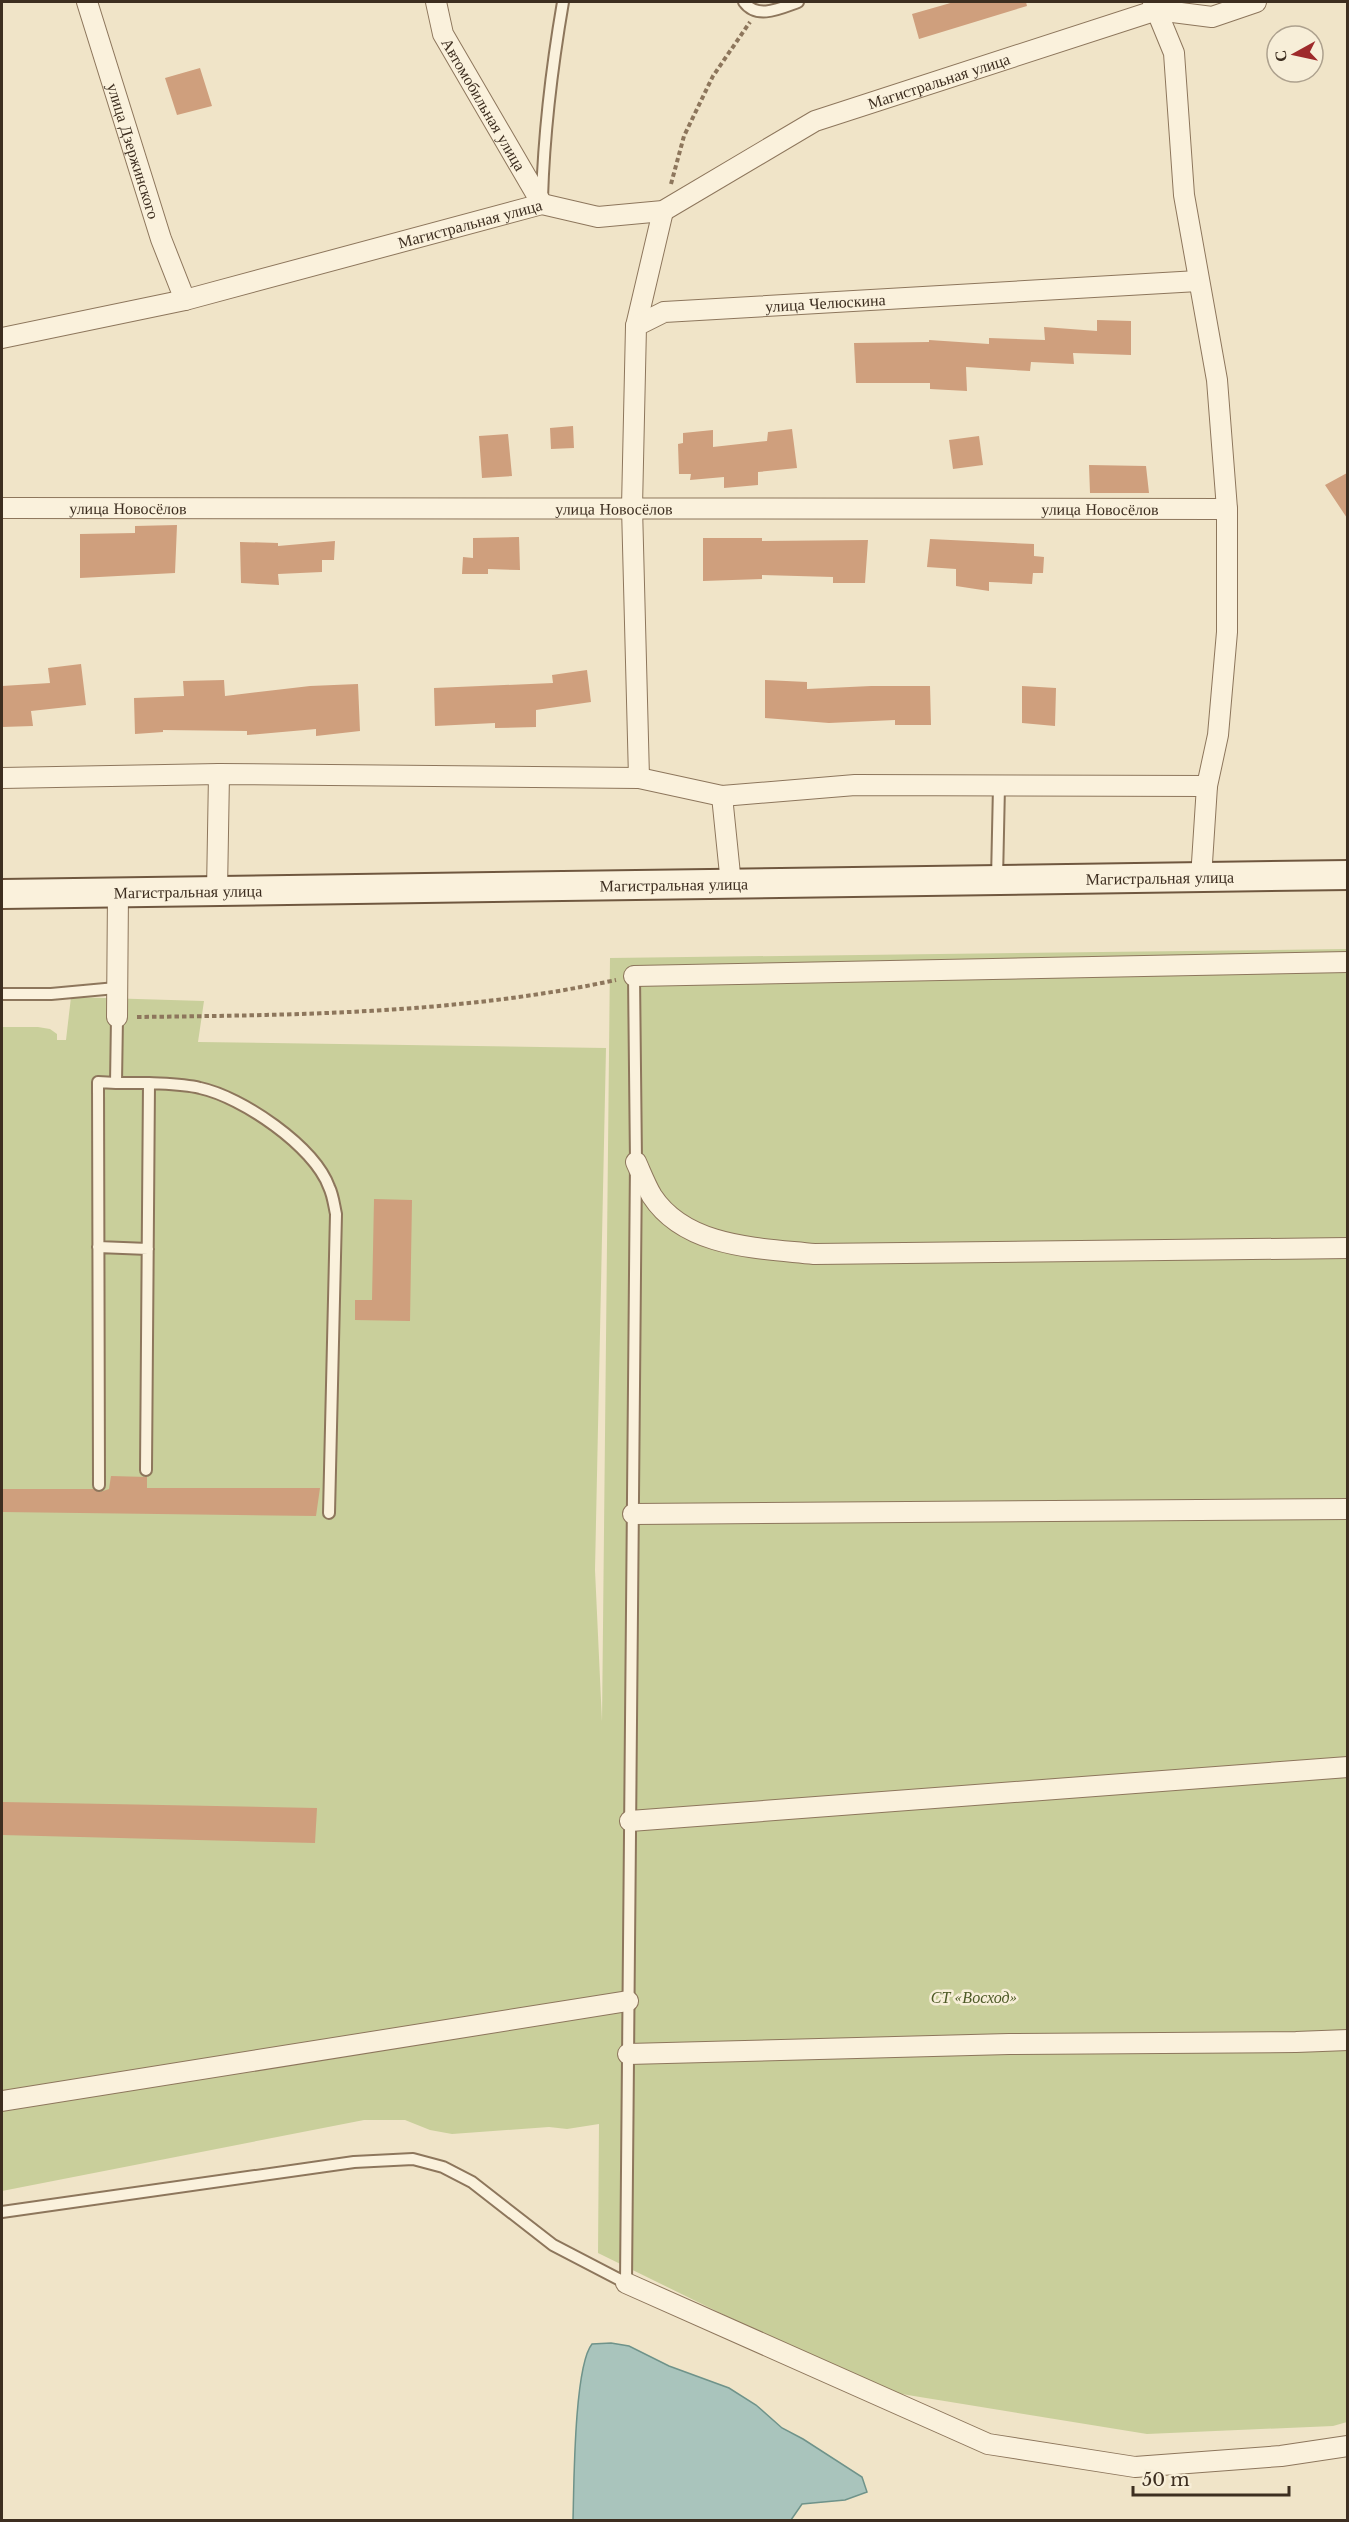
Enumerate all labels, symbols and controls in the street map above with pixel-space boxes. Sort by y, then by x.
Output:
north arrow [1265,24,1325,84]
street label: Автомобильная улица [437,34,530,174]
street label: Магистральная улица [865,48,1012,113]
text: С [1269,49,1291,63]
street label: улица Дзержинского [103,80,164,221]
street label: Магистральная улица [396,194,544,252]
street label: улица Челюскина [764,289,886,316]
street label: улица Новосёлов [69,498,187,518]
street label: улица Новосёлов [555,498,673,519]
street label: улица Новосёлов [1041,499,1159,519]
street label: Магистральная улица [1086,867,1234,889]
street label: Магистральная улица [600,873,748,896]
street label: Магистральная улица [114,880,262,902]
park label: СТ «Восход» [931,1987,1017,2007]
scale bar [1133,2459,1289,2497]
text: 50 m [1142,2469,1190,2491]

